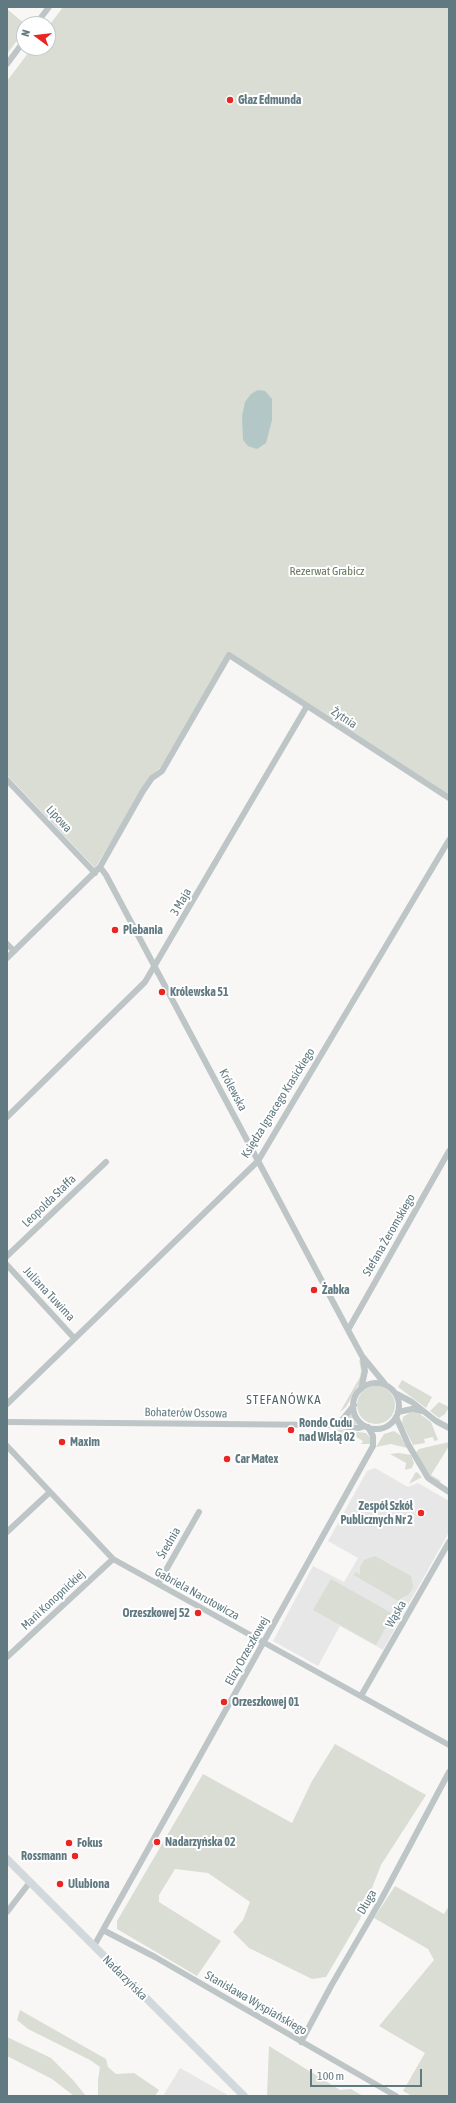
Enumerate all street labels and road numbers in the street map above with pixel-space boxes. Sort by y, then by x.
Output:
street label: Żytnia [328,704,360,732]
street label: Lipowa [43,803,75,835]
street label: 3 Maja [167,886,195,918]
street label: Księdza Ignacego Krasickiego [238,1045,318,1161]
street label: Królewska [216,1066,250,1114]
street label: Leopolda Staffa [19,1172,79,1230]
street label: Stefana Żeromskiego [360,1191,418,1279]
street label: Juliana Tuwima [20,1264,78,1324]
street label: Bohaterów Ossowa [144,1405,228,1421]
street label: Średnia [154,1525,184,1561]
street label: Gabriela Narutowicza [152,1565,242,1623]
street label: Marii Konopnickiej [18,1567,88,1633]
street label: Wąska [383,1598,409,1630]
street label: Elizy Orzeszkowej [222,1614,272,1688]
street label: Długa [354,1887,380,1917]
street label: Nadarzyńska [100,1953,150,2003]
street label: Stanisława Wyspiańskiego [202,1968,310,2038]

